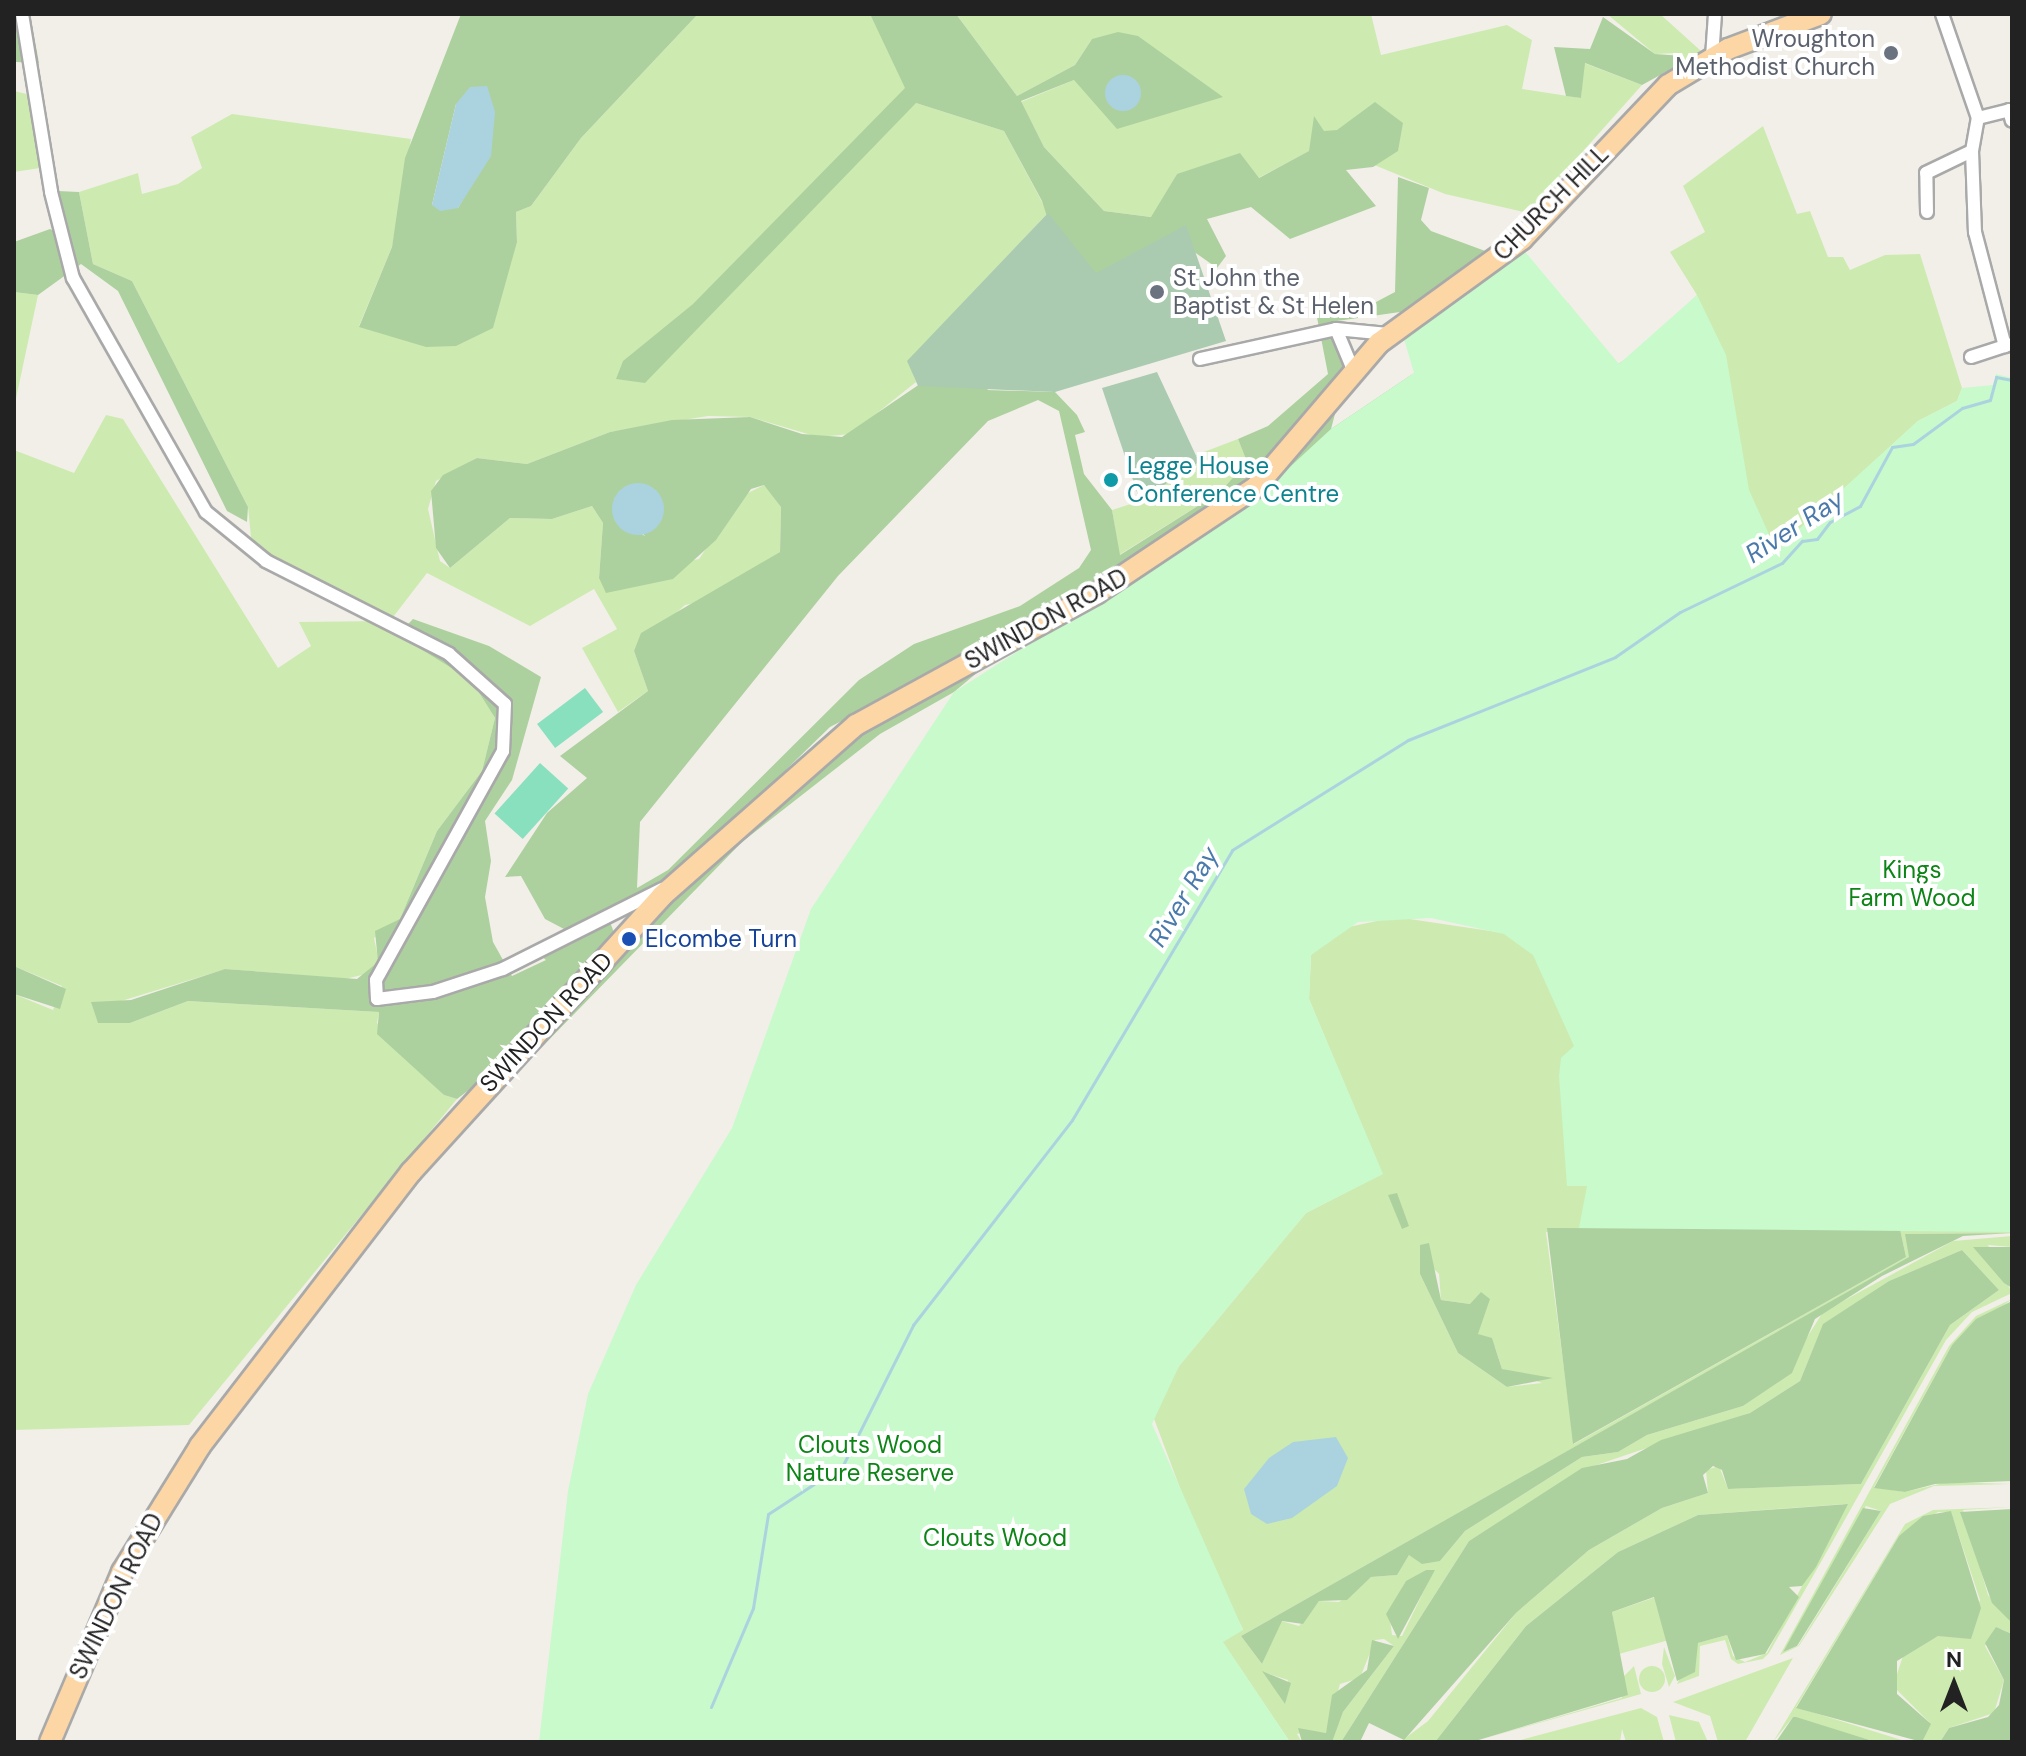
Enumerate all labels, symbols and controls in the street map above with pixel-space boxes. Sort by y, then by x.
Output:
place label: Wroughton Methodist Church [1675,25,1875,81]
marker: Wroughton Methodist Church [1882,44,1900,62]
street label: CHURCH HILL [1488,140,1614,266]
place label: St John the Baptist & St Helen [1173,264,1374,320]
marker: St John the Baptist & St Helen [1148,283,1166,301]
place label: Legge House Conference Centre [1127,452,1339,508]
marker: Legge House Conference Centre [1102,471,1120,489]
water label: River Ray [1740,484,1850,570]
street label: SWINDON ROAD [960,563,1132,675]
water label: River Ray [1142,841,1226,953]
park label: Kings Farm Wood [1848,856,1976,912]
place label: Elcombe Turn [645,925,797,953]
marker: Elcombe Turn [620,930,638,948]
street label: SWINDON ROAD [474,946,618,1098]
park label: Clouts Wood Nature Reserve [786,1431,954,1487]
street label: SWINDON ROAD [63,1508,169,1684]
park label: Clouts Wood [923,1524,1067,1552]
north arrow [1914,1644,1994,1724]
text: N [1946,1645,1962,1674]

